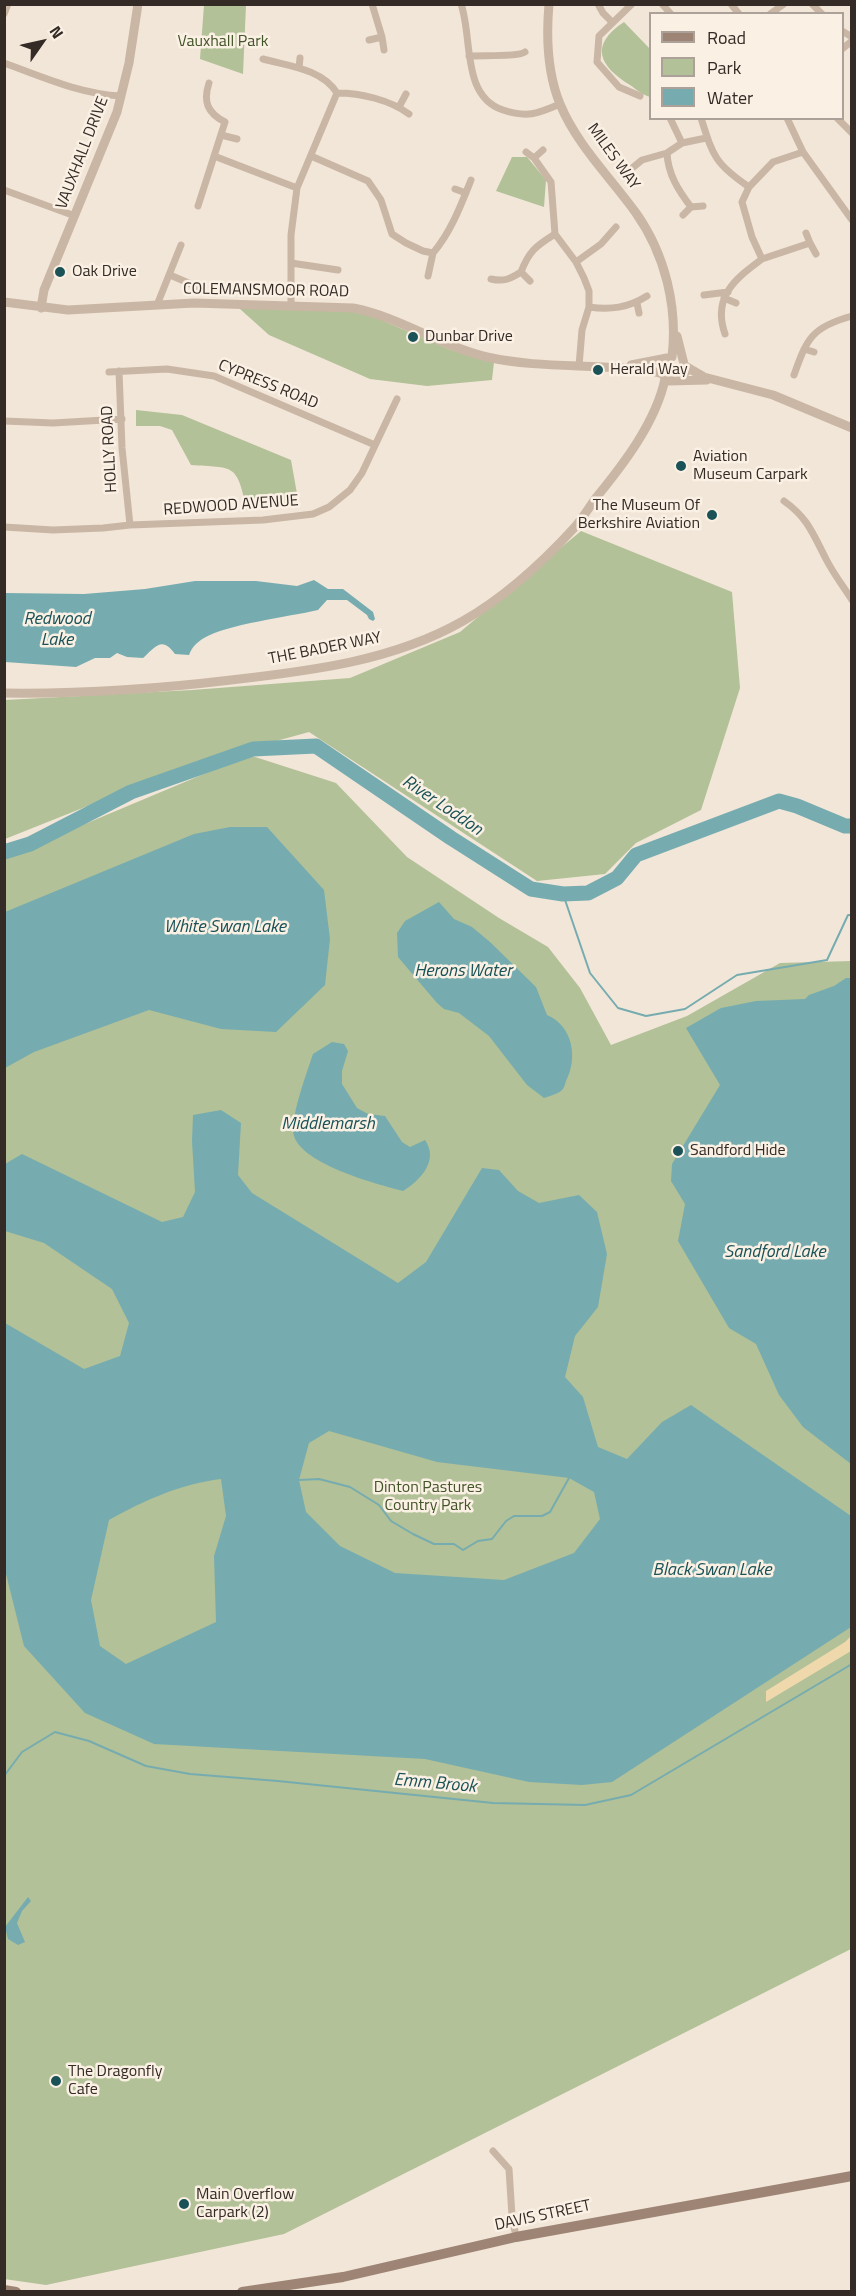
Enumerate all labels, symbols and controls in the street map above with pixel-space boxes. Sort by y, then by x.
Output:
north arrow [12,12,72,72]
legend [649,12,844,120]
text: N [44,21,70,43]
text: Road [707,24,746,51]
park label: Vauxhall Park [178,32,268,52]
text: Park [707,54,741,81]
text: Water [707,84,753,111]
street label: VAUXHALL DRIVE [53,94,113,212]
street label: MILES WAY [583,120,643,194]
place label: Oak Drive [72,262,137,282]
marker: Oak Drive [53,265,67,279]
street label: COLEMANSMOOR ROAD [183,280,349,302]
place label: Dunbar Drive [425,327,513,347]
marker: Dunbar Drive [406,330,420,344]
street label: CYPRESS ROAD [215,356,321,414]
place label: Herald Way [610,360,688,380]
marker: Herald Way [591,363,605,377]
street label: HOLLY ROAD [98,405,122,493]
place label: Aviation Museum Carpark [693,447,808,485]
marker: Aviation Museum Carpark [674,459,688,473]
street label: REDWOOD AVENUE [163,492,299,520]
place label: The Museum Of Berkshire Aviation [578,496,700,534]
marker: The Museum Of Berkshire Aviation [705,508,719,522]
water label: Redwood Lake [23,609,91,652]
street label: THE BADER WAY [267,629,383,669]
water label: River Loddon [398,771,486,841]
water label: White Swan Lake [164,917,286,939]
water label: Herons Water [414,961,512,983]
water label: Middlemarsh [281,1114,375,1136]
place label: Sandford Hide [690,1141,786,1161]
marker: Sandford Hide [671,1144,685,1158]
water label: Sandford Lake [724,1242,826,1264]
park label: Dinton Pastures Country Park [374,1478,482,1516]
water label: Black Swan Lake [653,1560,771,1582]
water label: Emm Brook [393,1770,477,1798]
place label: The Dragonfly Cafe [68,2062,162,2100]
marker: The Dragonfly Cafe [49,2074,63,2088]
place label: Main Overflow Carpark (2) [196,2185,294,2223]
street label: DAVIS STREET [493,2196,593,2236]
marker: Main Overflow Carpark (2) [177,2197,191,2211]

